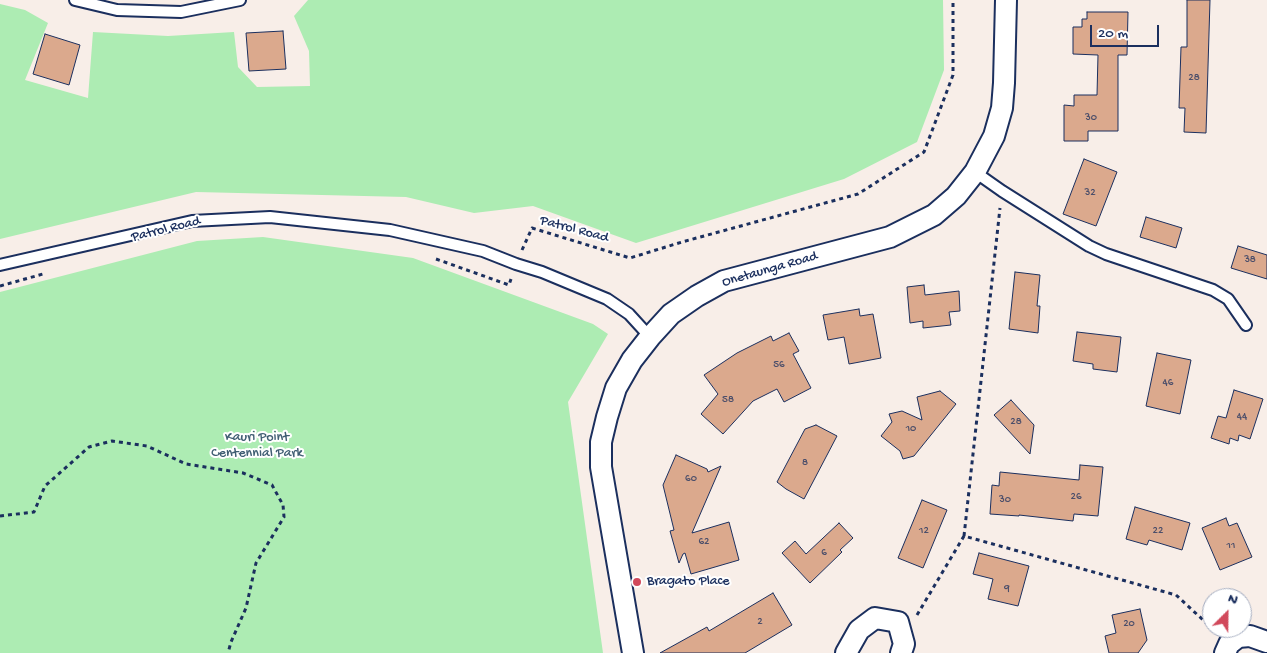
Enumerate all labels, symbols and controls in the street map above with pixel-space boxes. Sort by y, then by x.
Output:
scale bar [1092,15,1161,47]
text: 20 m [1098,25,1128,43]
house number: 28 [1188,71,1200,85]
house number: 30 [1085,111,1097,125]
house number: 32 [1084,186,1096,200]
street label: Patrol Road [130,213,202,247]
street label: Patrol Road [538,213,610,247]
street label: Onetaunga Road [720,248,820,292]
house number: 38 [1244,253,1256,267]
house number: 56 [773,358,785,372]
house number: 46 [1163,376,1173,390]
house number: 58 [722,393,734,407]
house number: 44 [1237,410,1247,424]
house number: 28 [1010,415,1022,429]
house number: 10 [906,422,916,436]
park label: Kauri Point Centennial Park [211,430,303,462]
house number: 8 [802,456,808,470]
house number: 60 [685,472,697,486]
house number: 26 [1071,490,1081,504]
house number: 30 [999,493,1011,507]
house number: 12 [919,524,929,538]
house number: 22 [1153,524,1163,538]
house number: 62 [699,535,709,549]
house number: 11 [1227,539,1235,553]
house number: 6 [821,546,827,560]
place label: Bragato Place [647,574,729,590]
marker: Bragato Place [631,576,643,588]
house number: 9 [1004,582,1010,596]
north arrow [1202,588,1252,638]
text: N [1225,590,1240,609]
house number: 2 [757,615,763,629]
house number: 20 [1123,617,1135,631]

